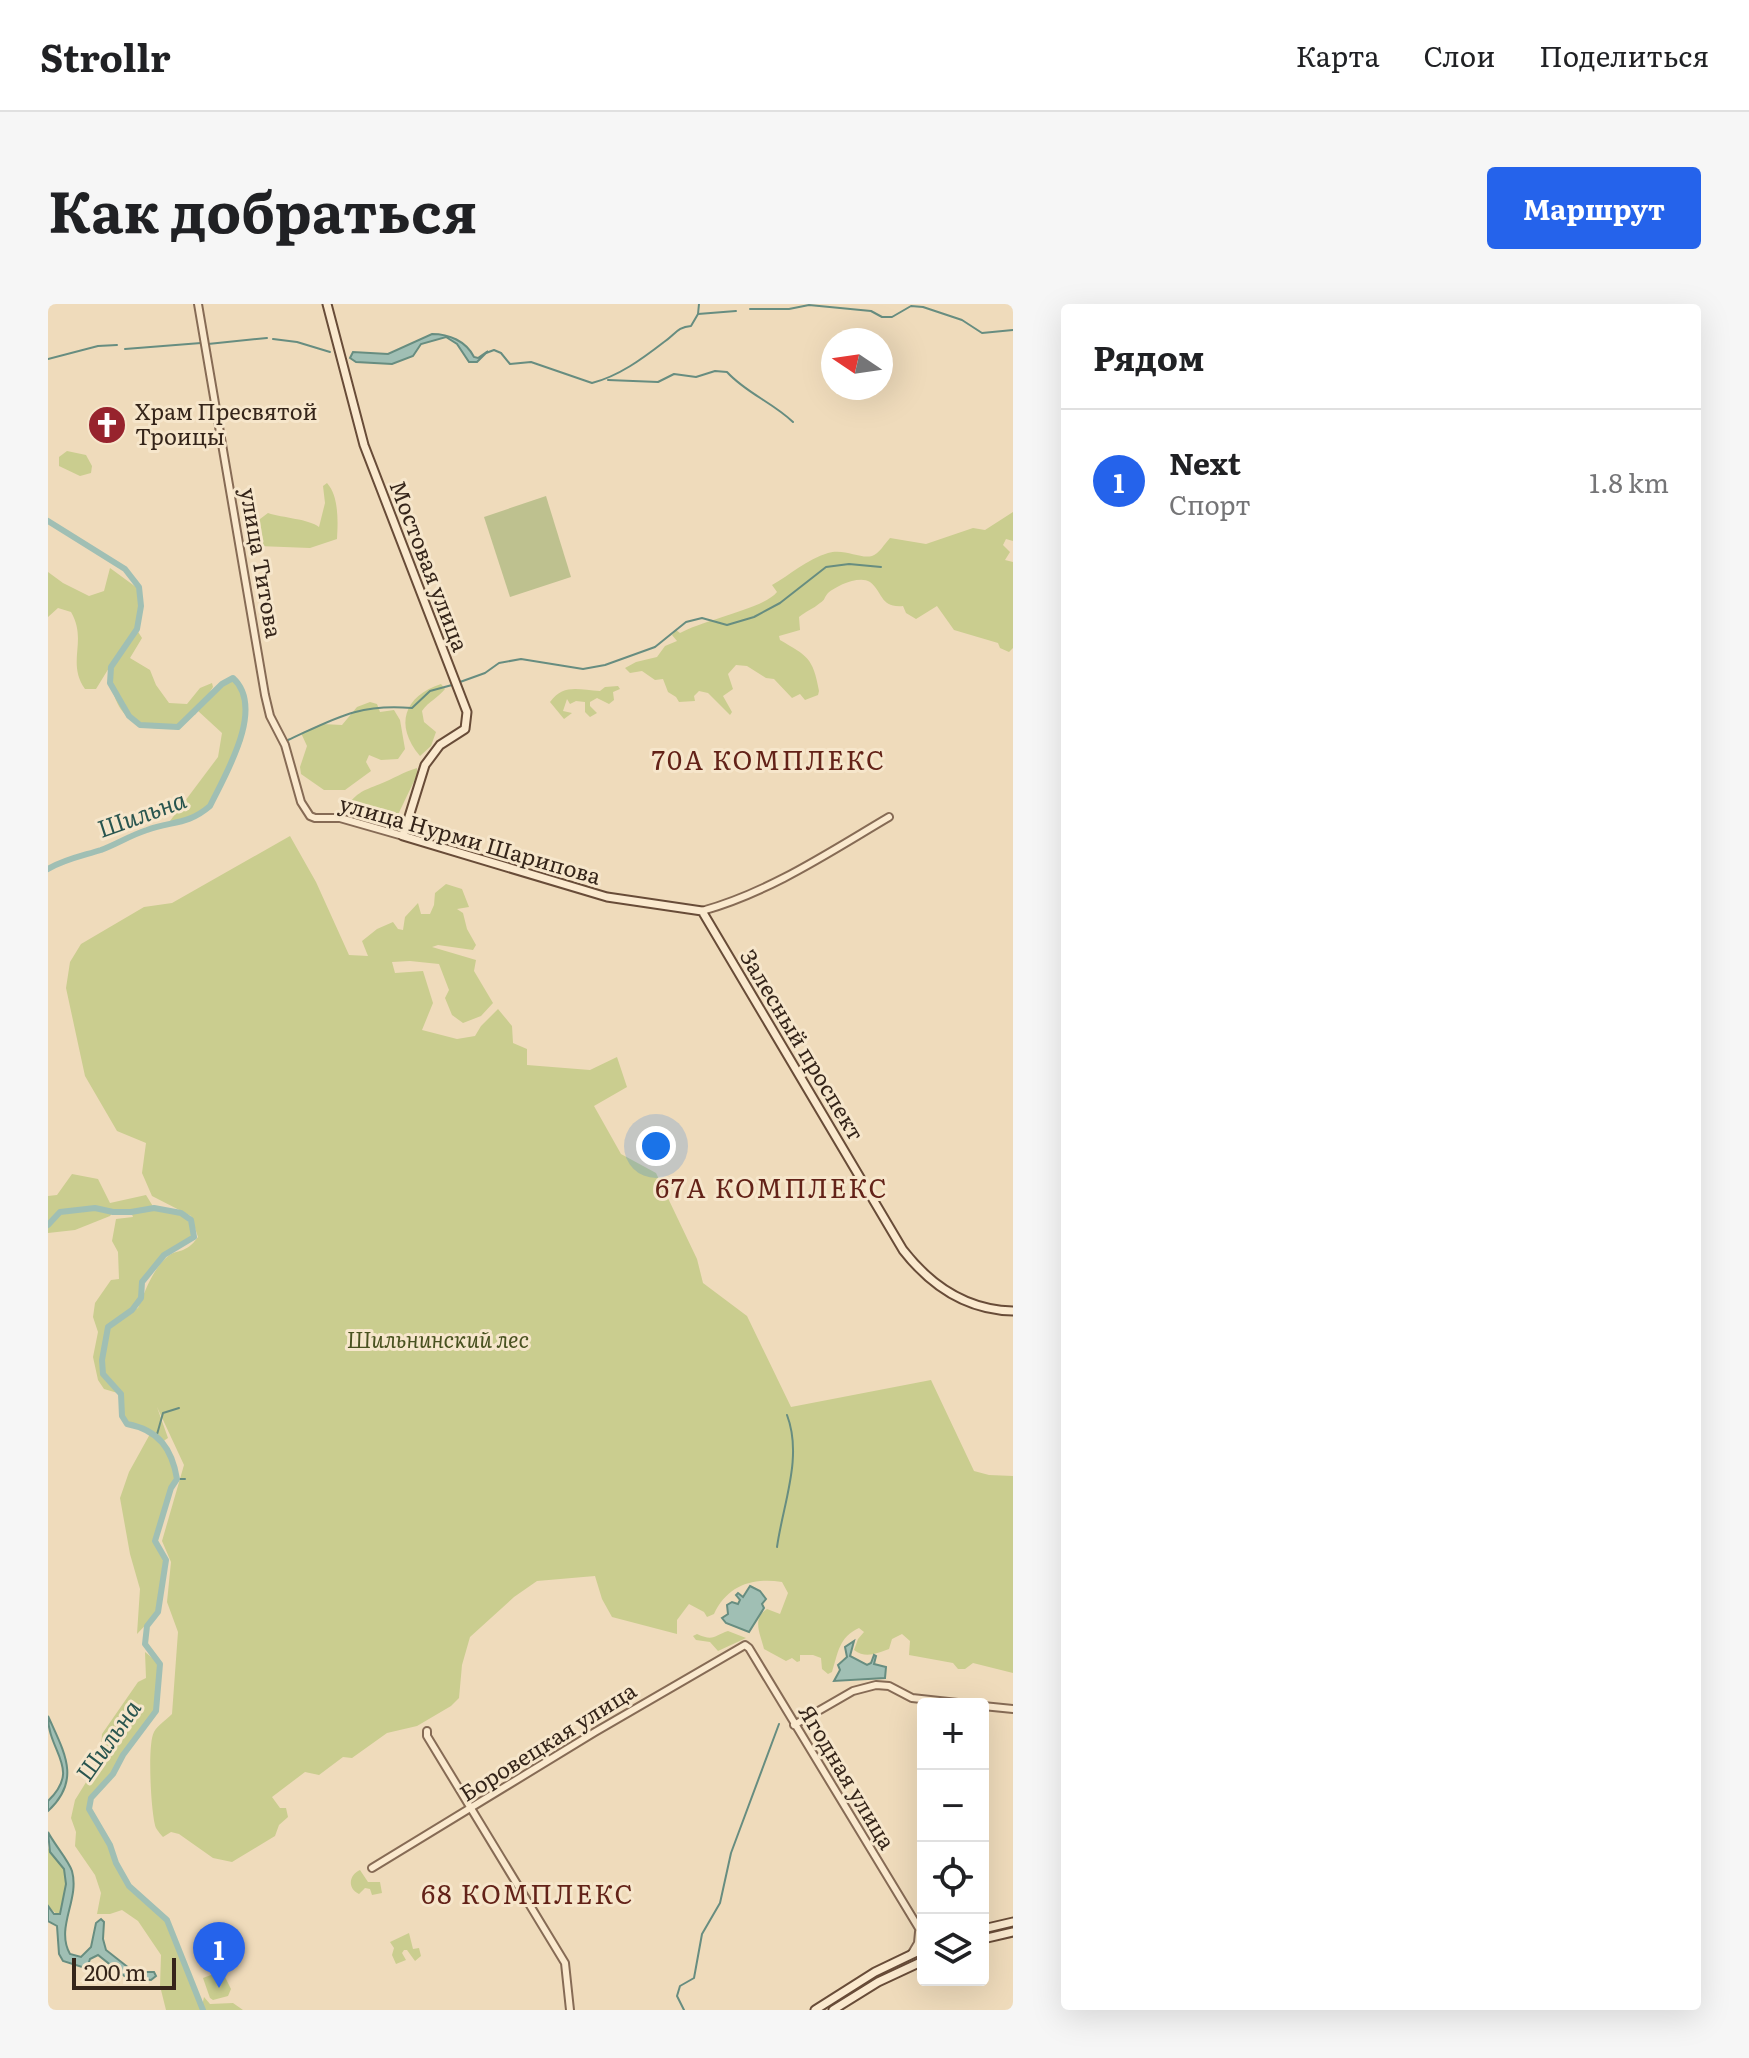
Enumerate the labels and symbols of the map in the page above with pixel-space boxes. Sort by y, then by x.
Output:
north arrow [821,328,893,400]
place label: Храм Пресвятой Троицы [135,394,318,452]
church icon: Храм Пресвятой Троицы [86,404,128,446]
street label: Мостовая улица [383,475,478,656]
street label: улица Титова [233,485,292,641]
district label: 70А КОМПЛЕКС [652,739,886,778]
water label: Шильна [92,780,191,845]
street label: улица Нурми Шарипова [336,785,605,892]
street label: Залесный проспект [733,942,874,1146]
your location [636,1126,676,1166]
district label: 67А КОМПЛЕКС [655,1167,889,1206]
park label: Шильнинский лес [347,1322,529,1355]
street label: Боровецкая улица [452,1673,642,1808]
water label: Шильна [66,1692,148,1787]
street label: Ягодная улица [792,1697,905,1855]
district label: 68 КОМПЛЕКС [421,1873,635,1912]
pin: 1 [193,1922,245,1988]
scale bar [72,1954,176,1990]

